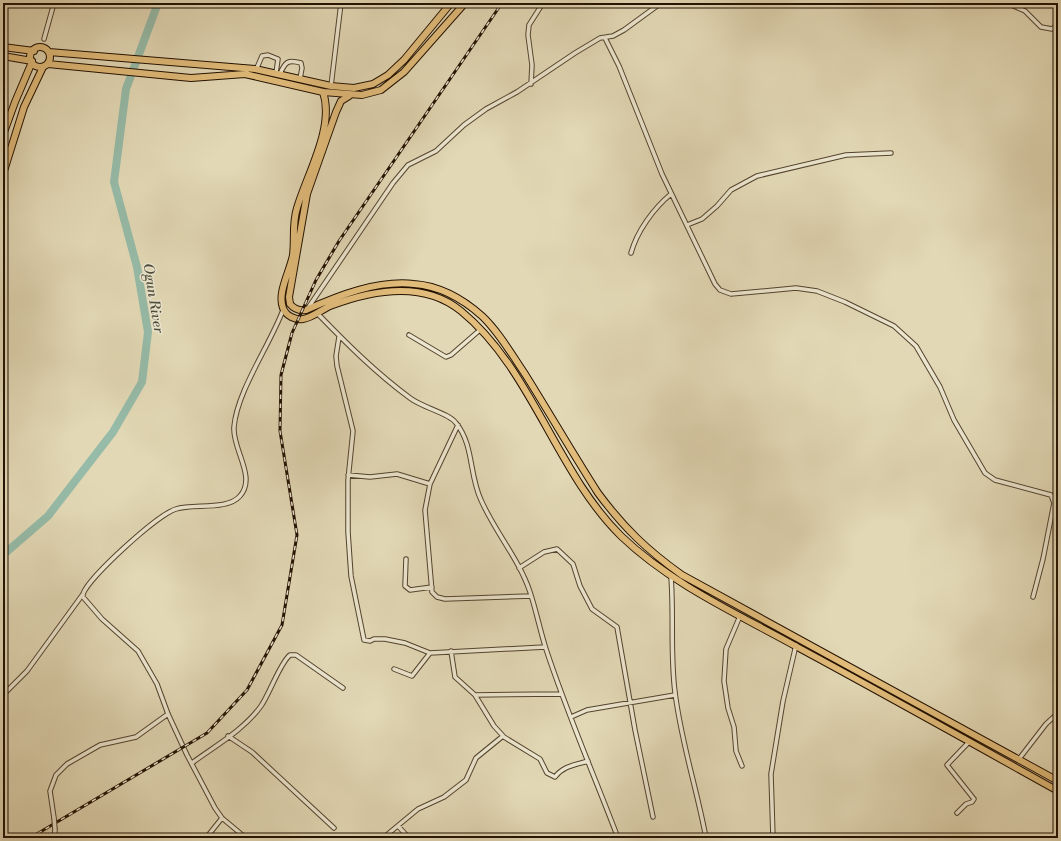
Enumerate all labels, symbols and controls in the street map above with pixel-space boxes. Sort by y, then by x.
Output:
water label: Ogun River [139,262,168,335]

